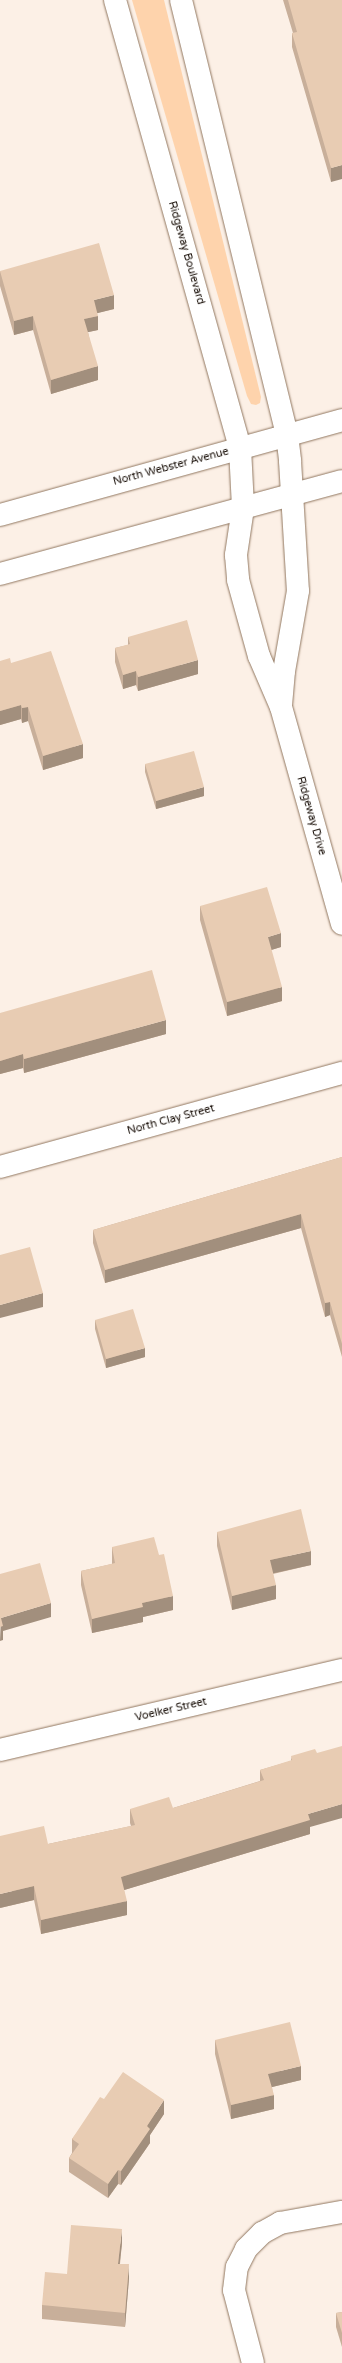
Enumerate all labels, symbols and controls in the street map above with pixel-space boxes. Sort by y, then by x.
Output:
street label: Ridgeway Boulevard [165,200,207,306]
street label: North Webster Avenue [112,445,230,489]
street label: Ridgeway Drive [293,775,329,857]
street label: North Clay Street [126,1102,216,1138]
street label: Voelker Street [134,1695,208,1725]

